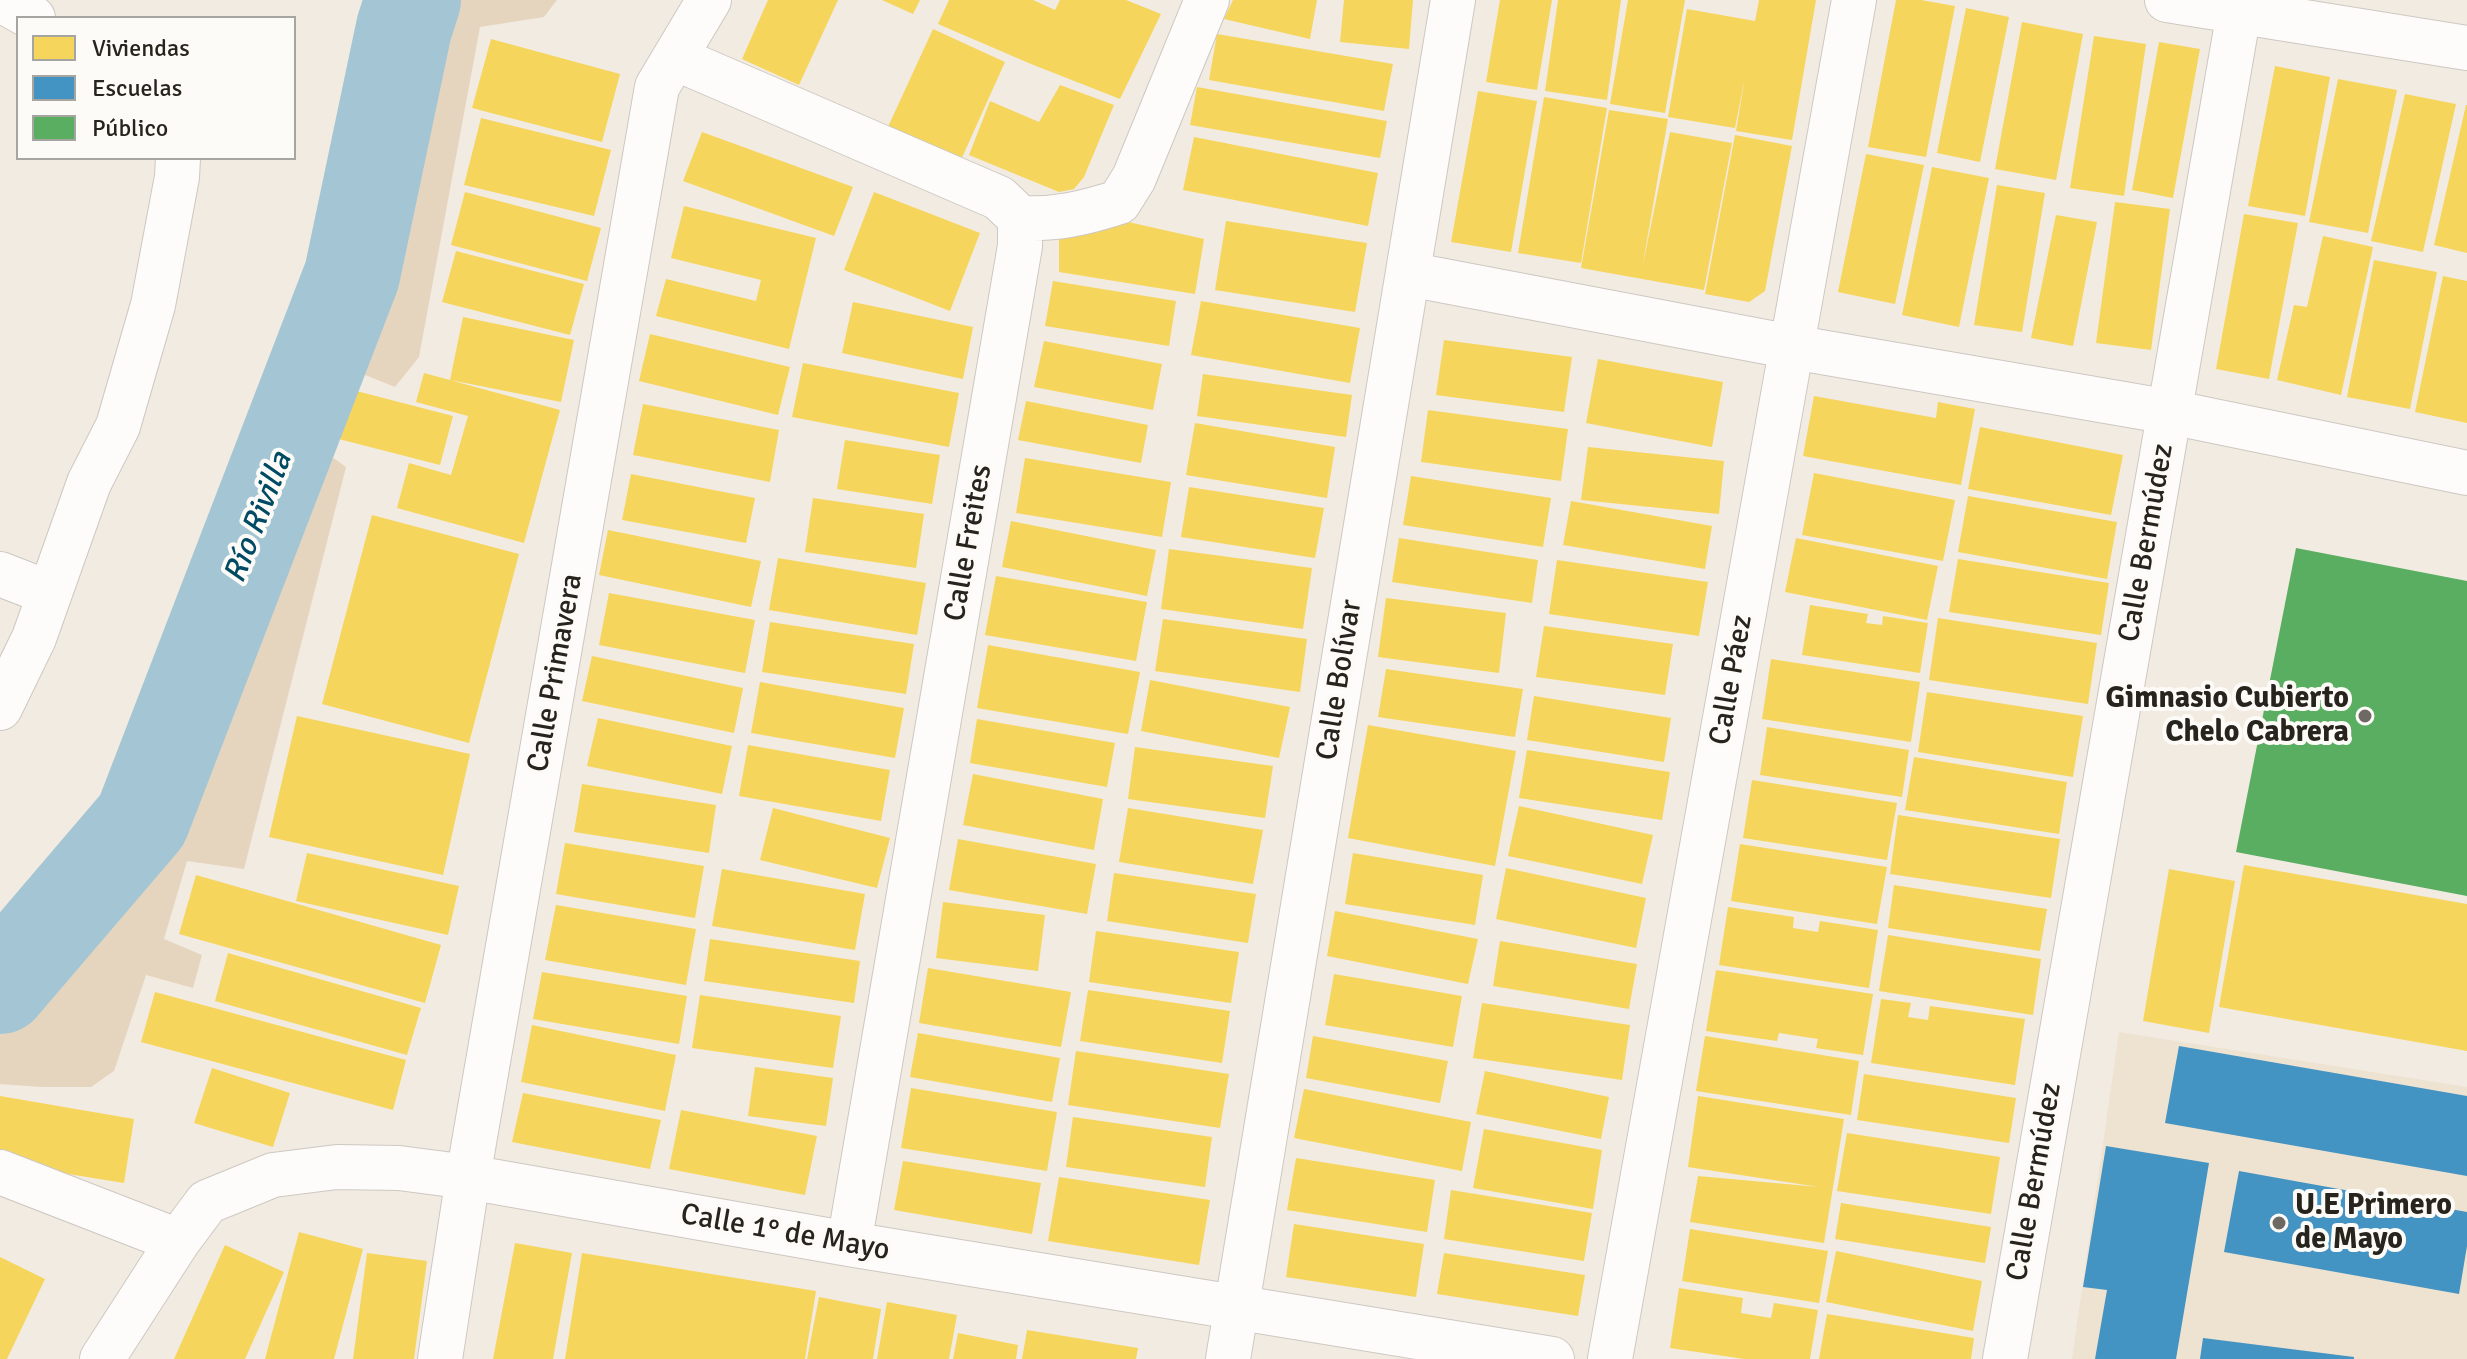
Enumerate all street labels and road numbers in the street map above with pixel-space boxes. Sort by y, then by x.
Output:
street label: Calle Bermúdez [2112,441,2182,645]
street label: Calle Freites [938,462,1000,624]
street label: Calle Primavera [521,571,591,775]
street label: Calle Bolívar [1310,597,1370,763]
street label: Calle Páez [1703,612,1761,748]
street label: Calle Bermúdez [2000,1080,2070,1284]
street label: Calle 1° de Mayo [678,1197,892,1269]

